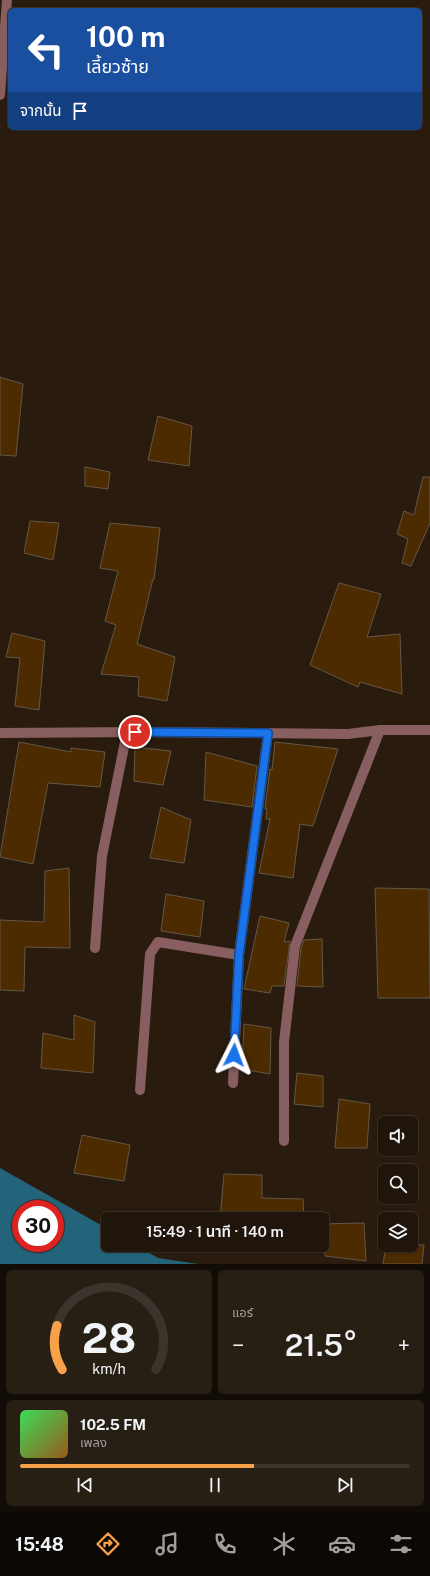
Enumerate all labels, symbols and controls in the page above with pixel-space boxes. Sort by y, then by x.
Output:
text: 100 m [86,20,165,53]
icon: left [20,24,72,76]
text: เลี้ยวซ้าย [86,56,149,77]
icon: arrive [69,100,91,122]
text: จากนั้น [20,102,61,119]
pin [118,715,152,749]
icon: arrive [124,721,146,743]
position arrow [213,1034,255,1076]
map controls [378,1116,418,1252]
button: sound [378,1116,418,1156]
button: search [378,1164,418,1204]
speed limit sign: 30 [12,1200,64,1252]
button: layers [378,1212,418,1252]
text: 15:49 · 1 นาที · 140 m [146,1223,284,1240]
text: แอร์ [232,1305,253,1320]
text: 28 [82,1313,136,1362]
text: 21.5° [285,1327,357,1363]
text: − [232,1332,244,1358]
text: + [398,1332,410,1358]
text: km/h [92,1360,126,1377]
text: 102.5 FM [80,1416,146,1433]
text: เพลง [80,1435,107,1450]
icon: previous [74,1474,96,1496]
icon: pause [204,1474,226,1496]
icon: next [334,1474,356,1496]
icon: directions [94,1530,122,1558]
icon: music [153,1530,181,1558]
icon: phone [211,1530,239,1558]
icon: climate [270,1530,298,1558]
icon: car [328,1530,356,1558]
icon: filters [387,1530,415,1558]
text: 15:48 [15,1534,64,1555]

